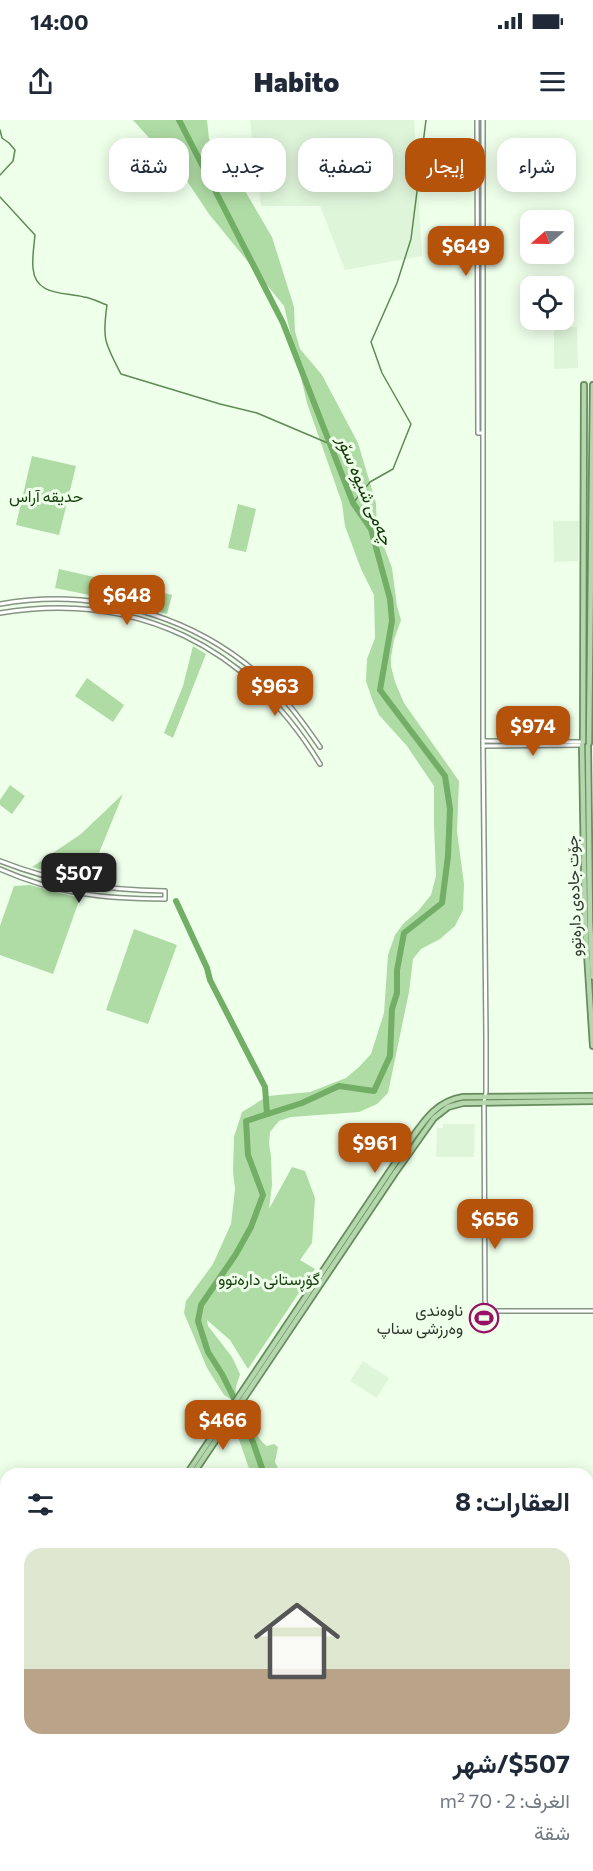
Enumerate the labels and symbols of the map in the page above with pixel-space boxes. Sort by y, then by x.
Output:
north arrow [520,210,574,264]
pin: $649 [430,226,502,277]
water label: چەمی شیوە سۆر [331,431,399,550]
park label: حديقه آراس [9,486,83,507]
pin: $648 [91,575,163,626]
pin: $963 [239,666,311,717]
pin: $974 [497,706,569,757]
street label: جۆت جادەی دارەتوو [561,835,587,957]
pin: $507 [43,853,115,904]
pin: $961 [339,1123,411,1174]
pin: $656 [459,1199,531,1250]
park label: گۆڕستانی دارەتوو [218,1269,320,1292]
place label: ناوەندی وەرزشی سناپ [377,1300,463,1340]
sports icon: ناوەندی وەرزشی سناپ [468,1302,500,1334]
pin: $466 [187,1400,259,1451]

